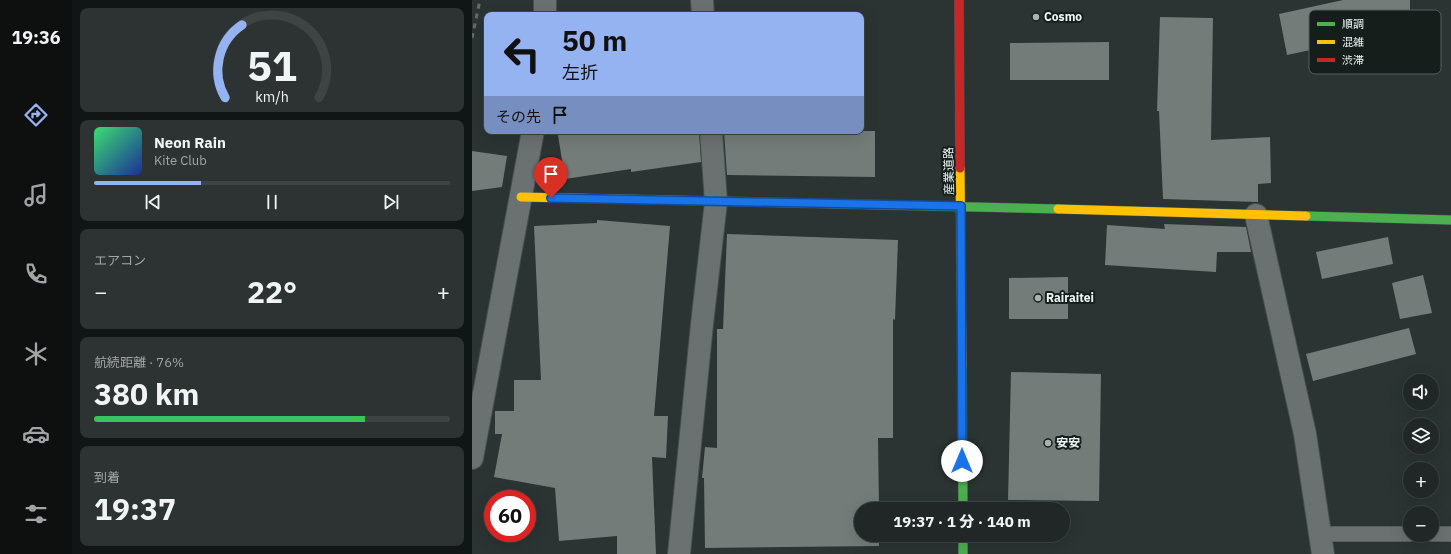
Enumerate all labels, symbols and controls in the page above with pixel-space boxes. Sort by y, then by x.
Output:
place label: Cosmo [1044,9,1082,24]
legend [1309,10,1441,74]
marker: Cosmo [1031,12,1041,22]
text: 順調 [1342,17,1364,31]
text: 50 m [562,22,627,59]
text: 19:36 [11,26,61,49]
icon: left [496,28,548,80]
text: 混雑 [1342,35,1364,49]
text: 51 [247,38,297,92]
text: 渋滞 [1342,53,1364,67]
text: 左折 [562,61,598,84]
text: km/h [255,87,289,106]
icon: directions [22,101,50,129]
icon: arrive [549,104,571,126]
text: その先 [496,107,541,126]
text: Neon Rain [154,133,226,152]
street label: 産業道路 [941,147,956,195]
text: Kite Club [154,152,207,169]
pin [534,157,568,198]
icon: arrive [540,163,562,185]
icon: music [22,181,50,209]
icon: previous [142,191,164,213]
icon: pause [261,191,283,213]
icon: next [380,191,402,213]
text: エアコン [94,252,146,269]
icon: phone [22,260,50,288]
text: 22° [247,272,297,311]
text: − [94,277,107,306]
text: + [437,277,450,306]
place label: Rairaitei [1046,290,1094,305]
marker: Rairaitei [1033,293,1043,303]
icon: climate [22,340,50,368]
text: 航続距離 · 76% [94,354,184,371]
text: 380 km [94,374,199,413]
map controls [1403,374,1439,542]
button: sound [1403,374,1439,410]
button: layers [1403,418,1439,454]
icon: car [22,420,50,448]
place label: 安安 [1056,435,1080,450]
marker: 安安 [1043,438,1053,448]
position arrow [941,440,983,482]
button: + [1403,462,1439,498]
text: 到着 [94,469,120,486]
text: 19:37 [94,489,176,528]
speed limit sign: 60 [484,490,536,542]
icon: filters [22,500,50,528]
button: − [1403,506,1439,542]
text: 19:37 · 1 分 · 140 m [893,512,1031,531]

